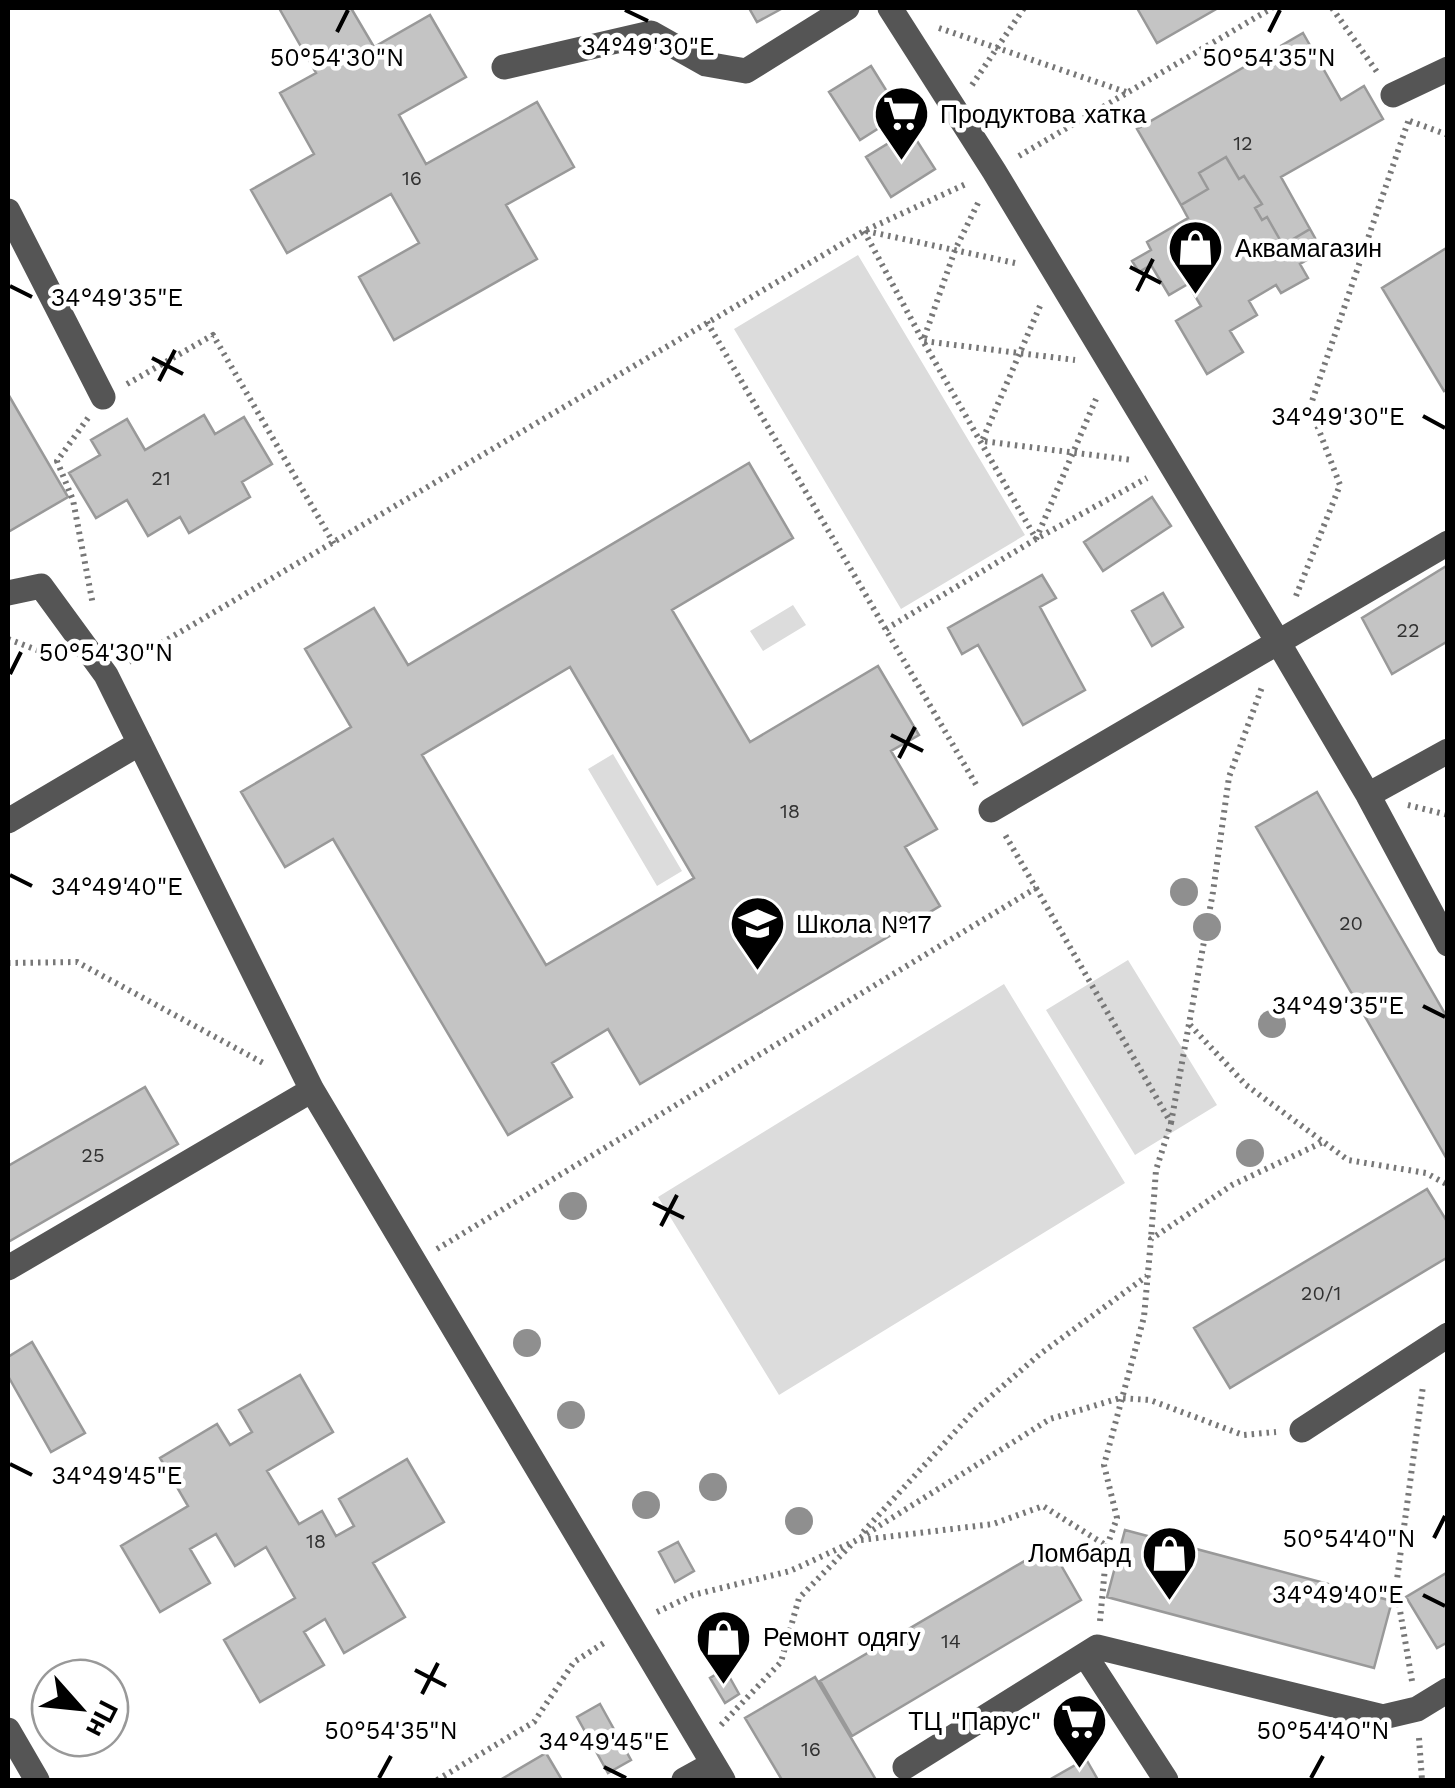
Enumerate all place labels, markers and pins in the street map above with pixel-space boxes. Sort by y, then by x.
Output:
supermarket icon: Продуктова хатка [871,84,931,163]
place label: Продуктова хатка [940,100,1147,129]
shop icon: Аквамагазин [1166,218,1226,297]
place label: Аквамагазин [1235,234,1382,263]
school or university icon: Школа №17 [727,894,787,973]
place label: Школа №17 [796,910,932,939]
shop icon: Ломбард [1140,1523,1200,1602]
place label: Ломбард [1028,1539,1131,1568]
shop icon: Ремонт одягу [694,1607,754,1686]
place label: Ремонт одягу [763,1623,921,1652]
supermarket icon: ТЦ "Парус" [1050,1691,1110,1770]
place label: ТЦ "Парус" [908,1707,1041,1736]

